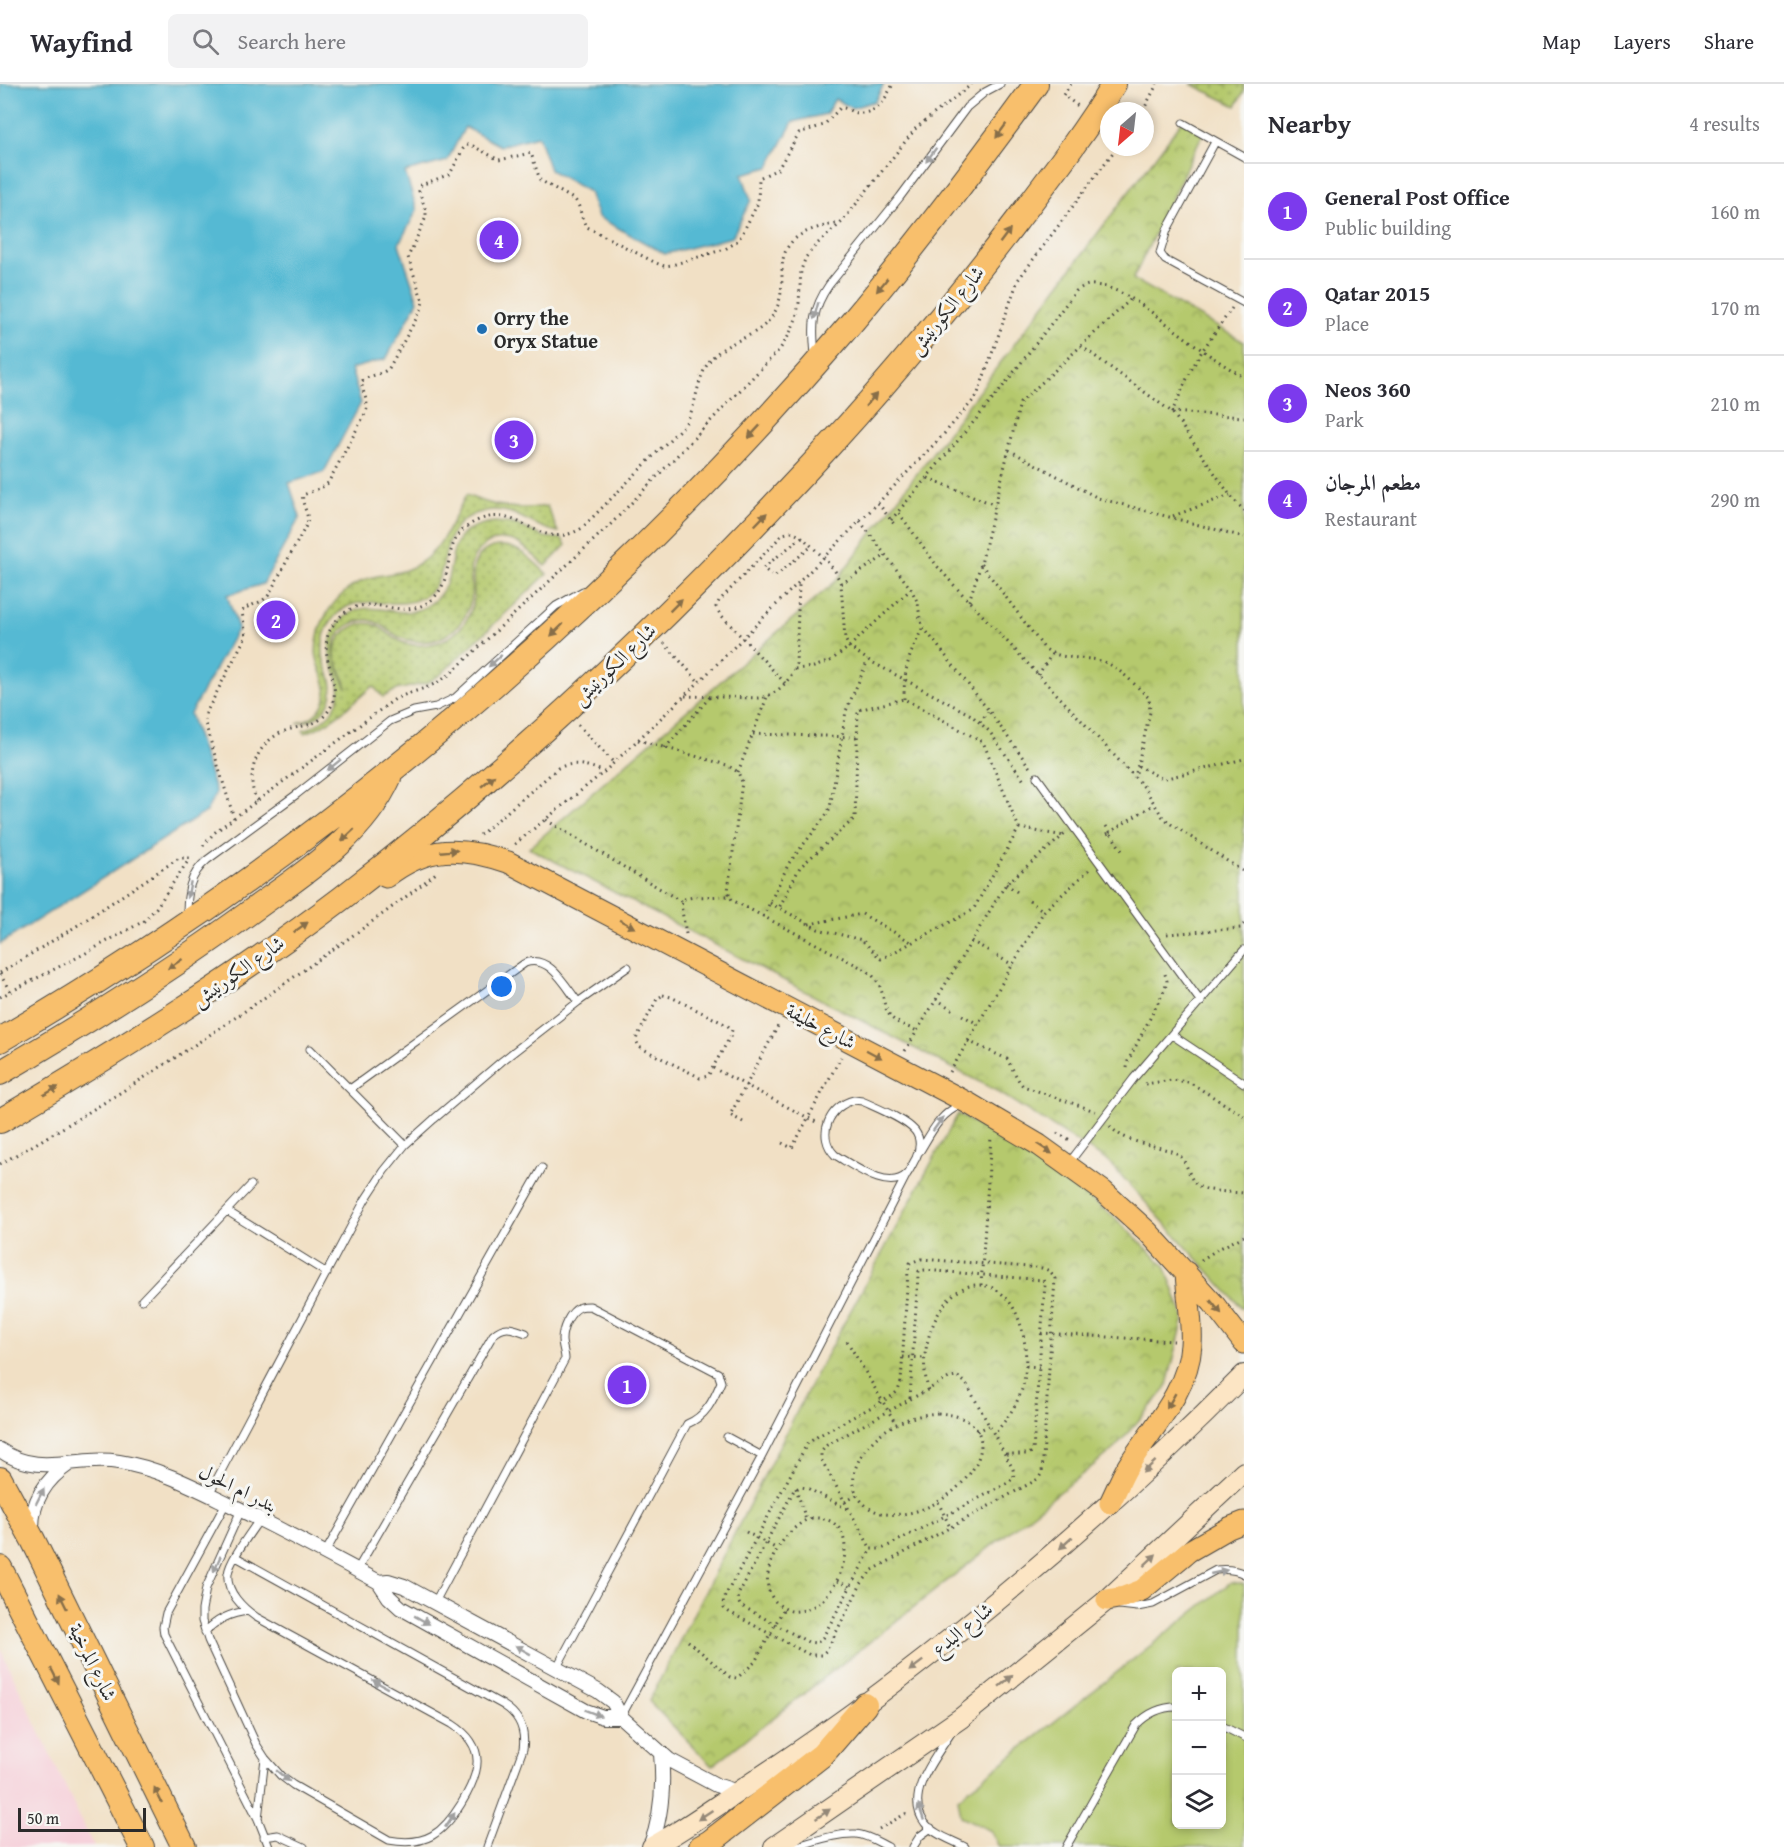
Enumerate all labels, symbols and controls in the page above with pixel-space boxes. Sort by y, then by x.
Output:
search box [168,14,588,68]
text: Wayfind [30,21,132,62]
icon: search [189,25,222,58]
text: Search here [237,25,346,57]
text: Map [1542,26,1581,57]
text: Layers [1614,26,1671,57]
text: Share [1704,26,1754,57]
north arrow [1100,102,1154,156]
text: Nearby [1268,104,1351,143]
text: 4 results [1689,109,1760,138]
one-way arrow [996,124,1008,139]
one-way arrow [926,148,938,163]
text: General Post Office [1325,181,1510,213]
text: 1 [1282,197,1293,226]
text: 160 m [1710,197,1760,226]
text: Public building [1325,213,1451,242]
pin: 4 [480,218,518,262]
one-way arrow [999,229,1011,244]
street label: شارع الكورنيش [901,259,994,363]
text: Qatar 2015 [1325,277,1430,309]
one-way arrow [876,278,889,293]
text: 2 [1282,293,1293,322]
text: 170 m [1710,293,1760,322]
one-way arrow [811,302,820,320]
place label: Orry the Oryx Statue [494,303,598,355]
text: Place [1325,309,1369,338]
marker: Orry the Oryx Statue [475,322,489,336]
text: Neos 360 [1325,373,1411,405]
text: 3 [1282,389,1293,418]
text: 210 m [1710,389,1760,418]
one-way arrow [864,393,877,408]
text: Park [1325,405,1364,434]
pin: 3 [494,418,534,462]
one-way arrow [747,425,761,440]
text: مطعم المرجان [1325,466,1421,498]
text: 4 [1282,485,1293,514]
text: 290 m [1710,485,1760,514]
text: Restaurant [1325,504,1417,533]
one-way arrow [753,513,767,527]
one-way arrow [669,597,683,612]
pin: 2 [256,598,296,642]
street label: شارع الكورنيش [565,616,665,714]
one-way arrow [550,622,564,636]
one-way arrow [488,654,503,667]
one-way arrow [327,758,342,771]
one-way arrow [480,775,495,788]
one-way arrow [342,828,356,842]
one-way arrow [440,847,459,856]
one-way arrow [184,881,193,900]
one-way arrow [619,919,636,929]
one-way arrow [293,921,309,933]
street label: شارع الكورنيش [185,928,292,1016]
one-way arrow [167,958,183,969]
your location [487,972,516,1001]
street label: شارع خليفة [779,995,861,1060]
one-way arrow [866,1049,883,1059]
one-way arrow [42,1087,59,1097]
one-way arrow [932,1117,944,1133]
one-way arrow [1036,1143,1052,1155]
one-way arrow [1209,1299,1222,1314]
pin: 1 [608,1362,646,1408]
one-way arrow [1166,1393,1176,1410]
street label: بندر ام الحول [192,1456,282,1523]
one-way arrow [1141,1460,1156,1474]
one-way arrow [34,1487,44,1505]
one-way arrow [1059,1536,1074,1550]
one-way arrow [1142,1553,1157,1567]
one-way arrow [212,1555,222,1573]
one-way arrow [1210,1567,1229,1576]
one-way arrow [58,1592,67,1609]
street label: شارع البدع [925,1595,1001,1666]
one-way arrow [414,1614,430,1625]
street label: شارع المرخية [59,1618,125,1707]
one-way arrow [514,1645,531,1655]
one-way arrow [908,1660,924,1672]
map controls [1172,1667,1226,1829]
button: + [1172,1667,1226,1721]
one-way arrow [50,1668,60,1685]
one-way arrow [998,1675,1013,1688]
one-way arrow [371,1679,388,1689]
one-way arrow [584,1709,602,1718]
button: − [1172,1721,1226,1775]
one-way arrow [275,1770,291,1783]
button: layers [1172,1775,1226,1829]
one-way arrow [153,1786,162,1803]
one-way arrow [916,1803,925,1821]
scale bar [18,1805,146,1832]
text: 50 m [27,1806,59,1830]
one-way arrow [814,1808,830,1820]
one-way arrow [696,1809,713,1820]
one-way arrow [444,1812,455,1828]

